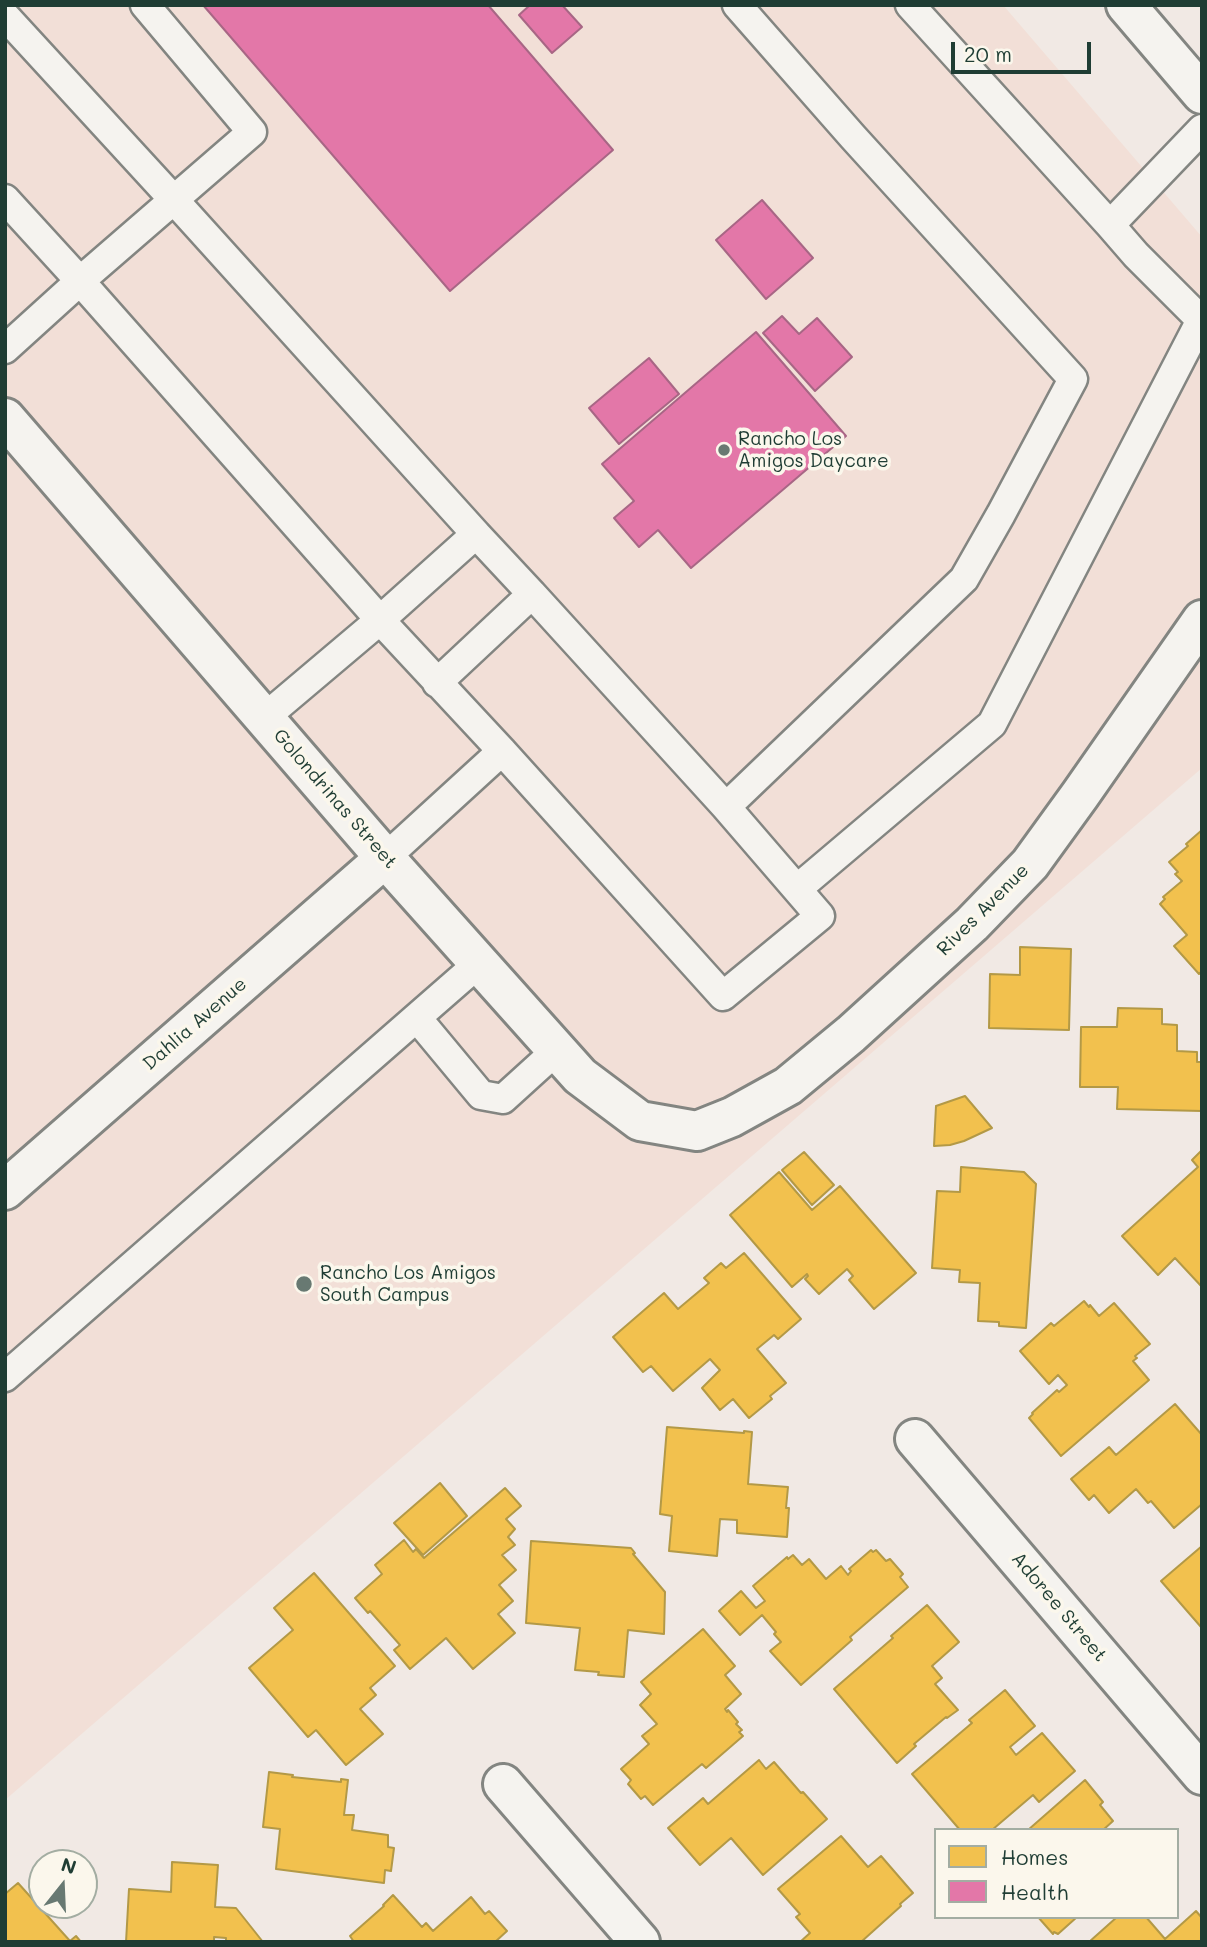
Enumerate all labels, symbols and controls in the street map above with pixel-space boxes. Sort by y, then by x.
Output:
scale bar [955,28,1095,72]
text: 20 m [964,40,1012,67]
place label: Rancho Los Amigos Daycare [738,428,889,472]
marker: Rancho Los Amigos Daycare [716,442,732,458]
street label: Golondrinas Street [268,725,402,873]
street label: Rives Avenue [932,859,1034,961]
street label: Dahlia Avenue [139,973,251,1075]
place label: Rancho Los Amigos South Campus [320,1262,496,1306]
marker: Rancho Los Amigos South Campus [294,1274,314,1294]
street label: Adoree Street [1007,1548,1111,1666]
legend [934,1828,1179,1919]
text: Homes [1001,1843,1068,1870]
north arrow [28,1849,98,1919]
text: N [58,1851,80,1880]
text: Health [1001,1878,1068,1905]

